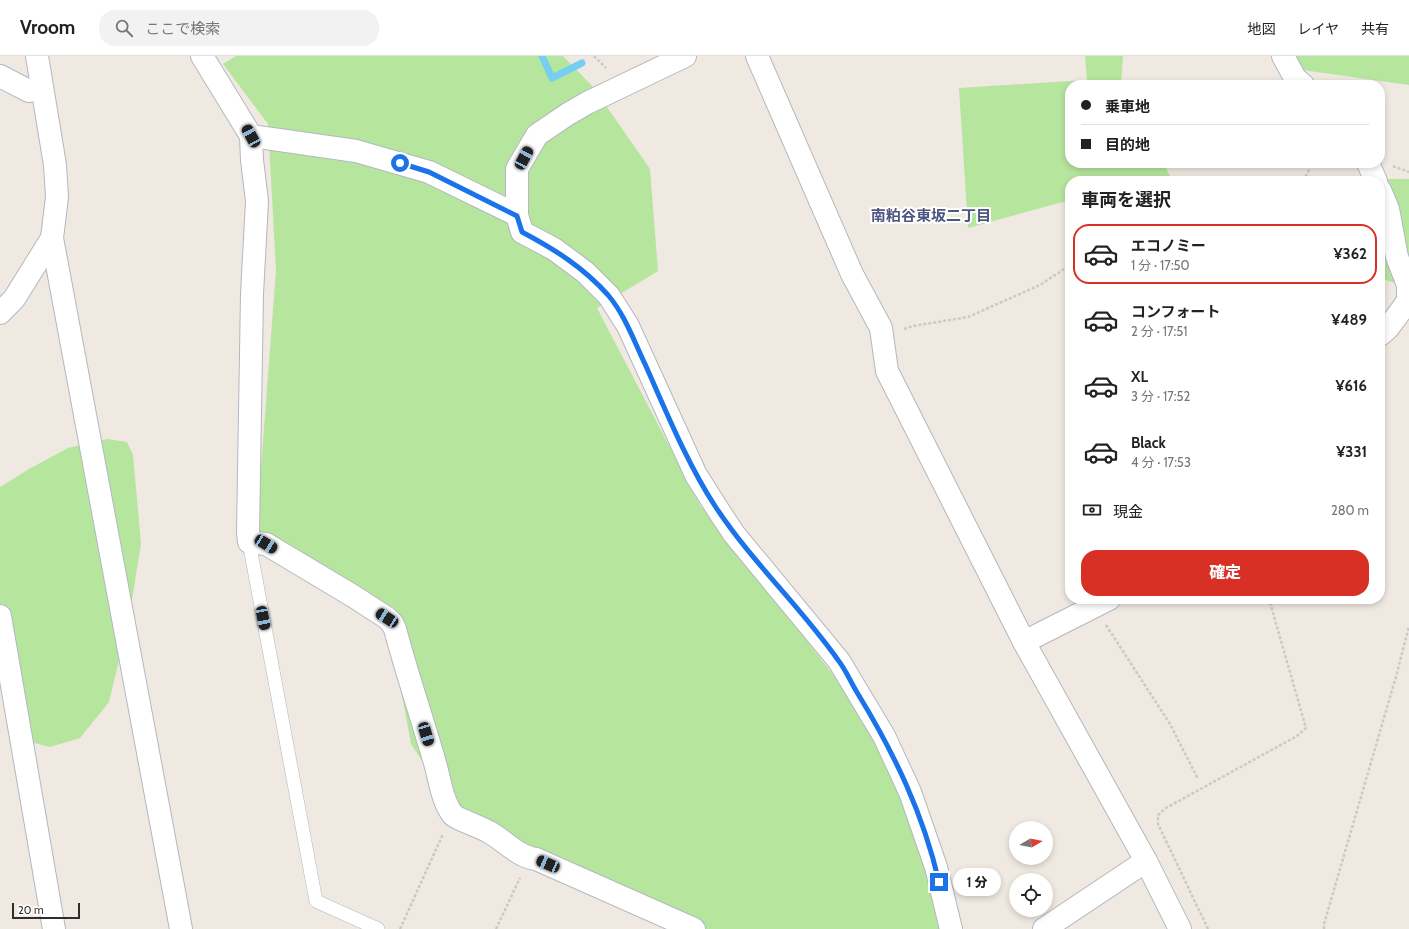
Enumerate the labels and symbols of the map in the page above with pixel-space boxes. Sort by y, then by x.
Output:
car [240,123,262,149]
car [513,145,535,171]
route start [391,154,409,172]
district label: 南粕谷東坂二丁目 [871,207,991,225]
car [253,533,279,555]
car [255,605,271,631]
car [374,606,400,630]
car [417,721,435,747]
north arrow [1009,821,1053,865]
car [535,854,561,874]
callout: 1 分 [953,868,1001,896]
route end [930,873,948,891]
scale bar [12,901,80,920]

